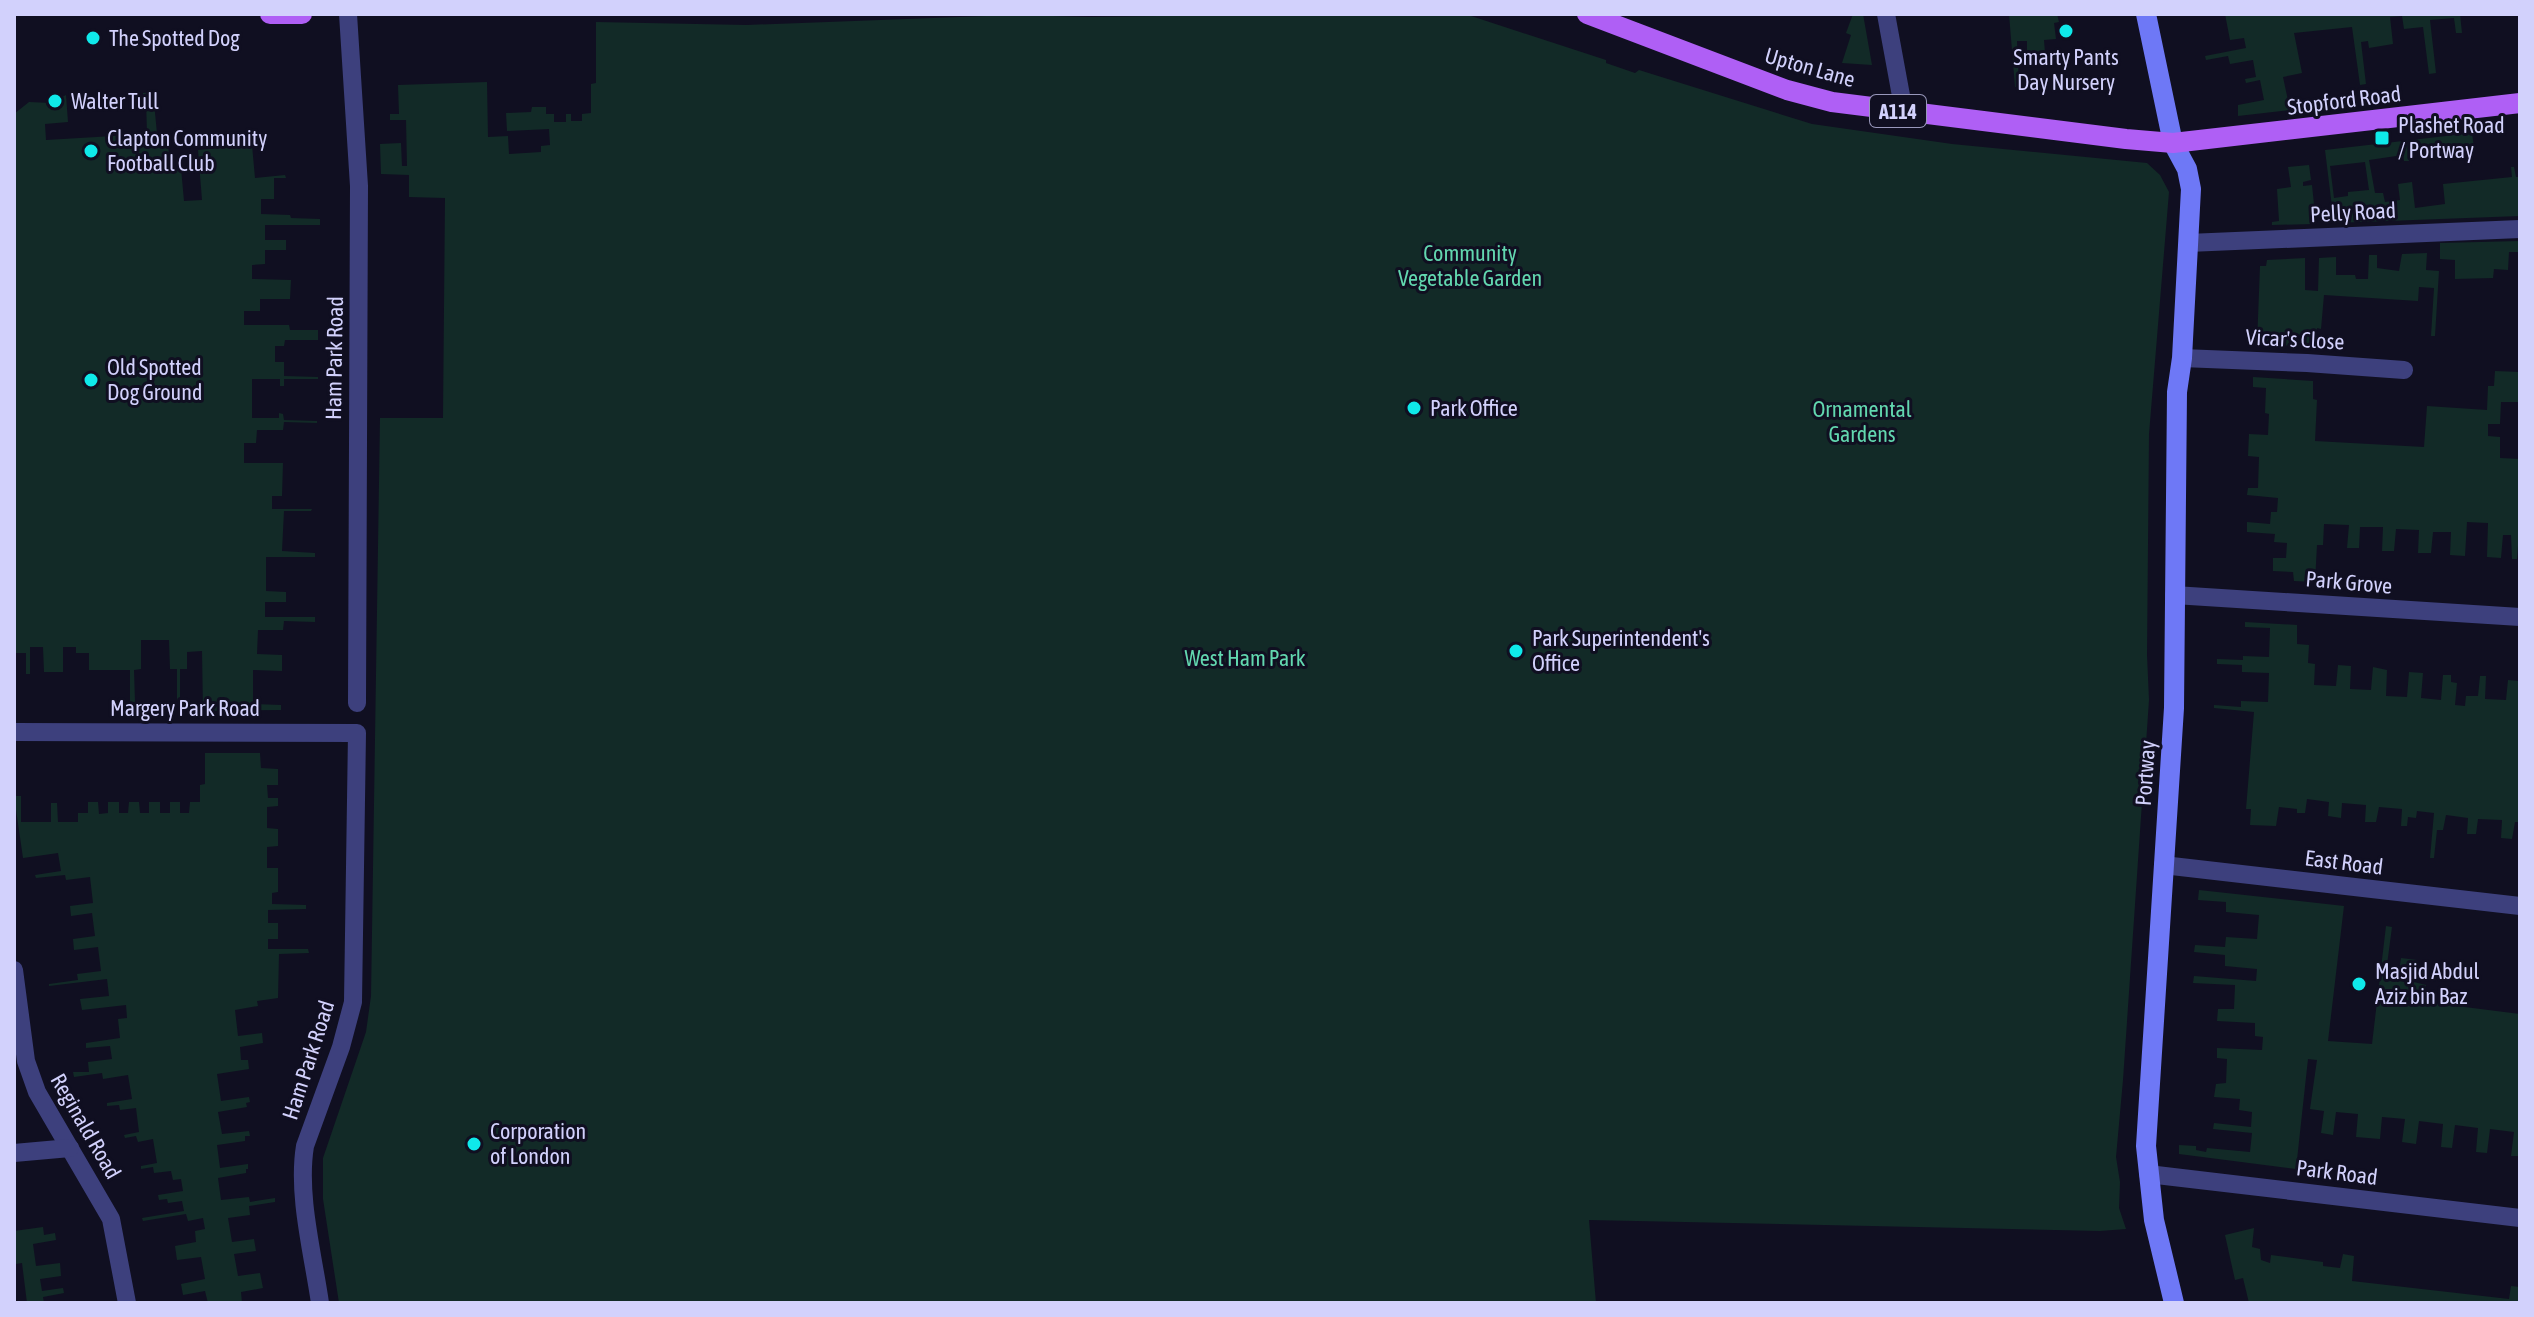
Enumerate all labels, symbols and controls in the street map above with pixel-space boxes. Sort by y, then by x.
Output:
marker: Smarty Pants Day Nursery [2057,22,2075,40]
place label: The Spotted Dog [109,25,240,51]
marker: The Spotted Dog [84,29,102,47]
street label: Upton Lane [1762,42,1858,92]
place label: Smarty Pants Day Nursery [2013,44,2119,95]
street label: Stopford Road [2286,80,2402,120]
place label: Walter Tull [71,88,159,114]
marker: Walter Tull [46,92,64,110]
road number: A114 [1870,95,1926,127]
place label: Plashet Road / Portway [2398,112,2505,163]
place label: Clapton Community Football Club [107,125,267,176]
marker: Plashet Road / Portway [2373,129,2391,147]
marker: Clapton Community Football Club [82,142,100,160]
street label: Pelly Road [2309,197,2397,227]
park label: Community Vegetable Garden [1398,240,1542,291]
street label: Ham Park Road [320,296,348,420]
street label: Vicar's Close [2245,323,2345,355]
place label: Old Spotted Dog Ground [107,354,202,405]
marker: Old Spotted Dog Ground [82,371,100,389]
place label: Park Office [1430,395,1518,421]
park label: Ornamental Gardens [1812,396,1912,447]
marker: Park Office [1405,399,1423,417]
street label: Park Grove [2305,565,2393,599]
place label: Park Superintendent's Office [1532,625,1710,676]
marker: Park Superintendent's Office [1507,642,1525,660]
park label: West Ham Park [1184,645,1306,671]
street label: Margery Park Road [110,695,260,721]
street label: Portway [2130,739,2160,807]
street label: East Road [2303,844,2385,880]
place label: Masjid Abdul Aziz bin Baz [2375,958,2480,1009]
marker: Masjid Abdul Aziz bin Baz [2350,975,2368,993]
street label: Ham Park Road [277,997,339,1123]
street label: Reginald Road [45,1069,127,1183]
place label: Corporation of London [490,1118,586,1169]
marker: Corporation of London [465,1135,483,1153]
street label: Park Road [2295,1154,2379,1190]

